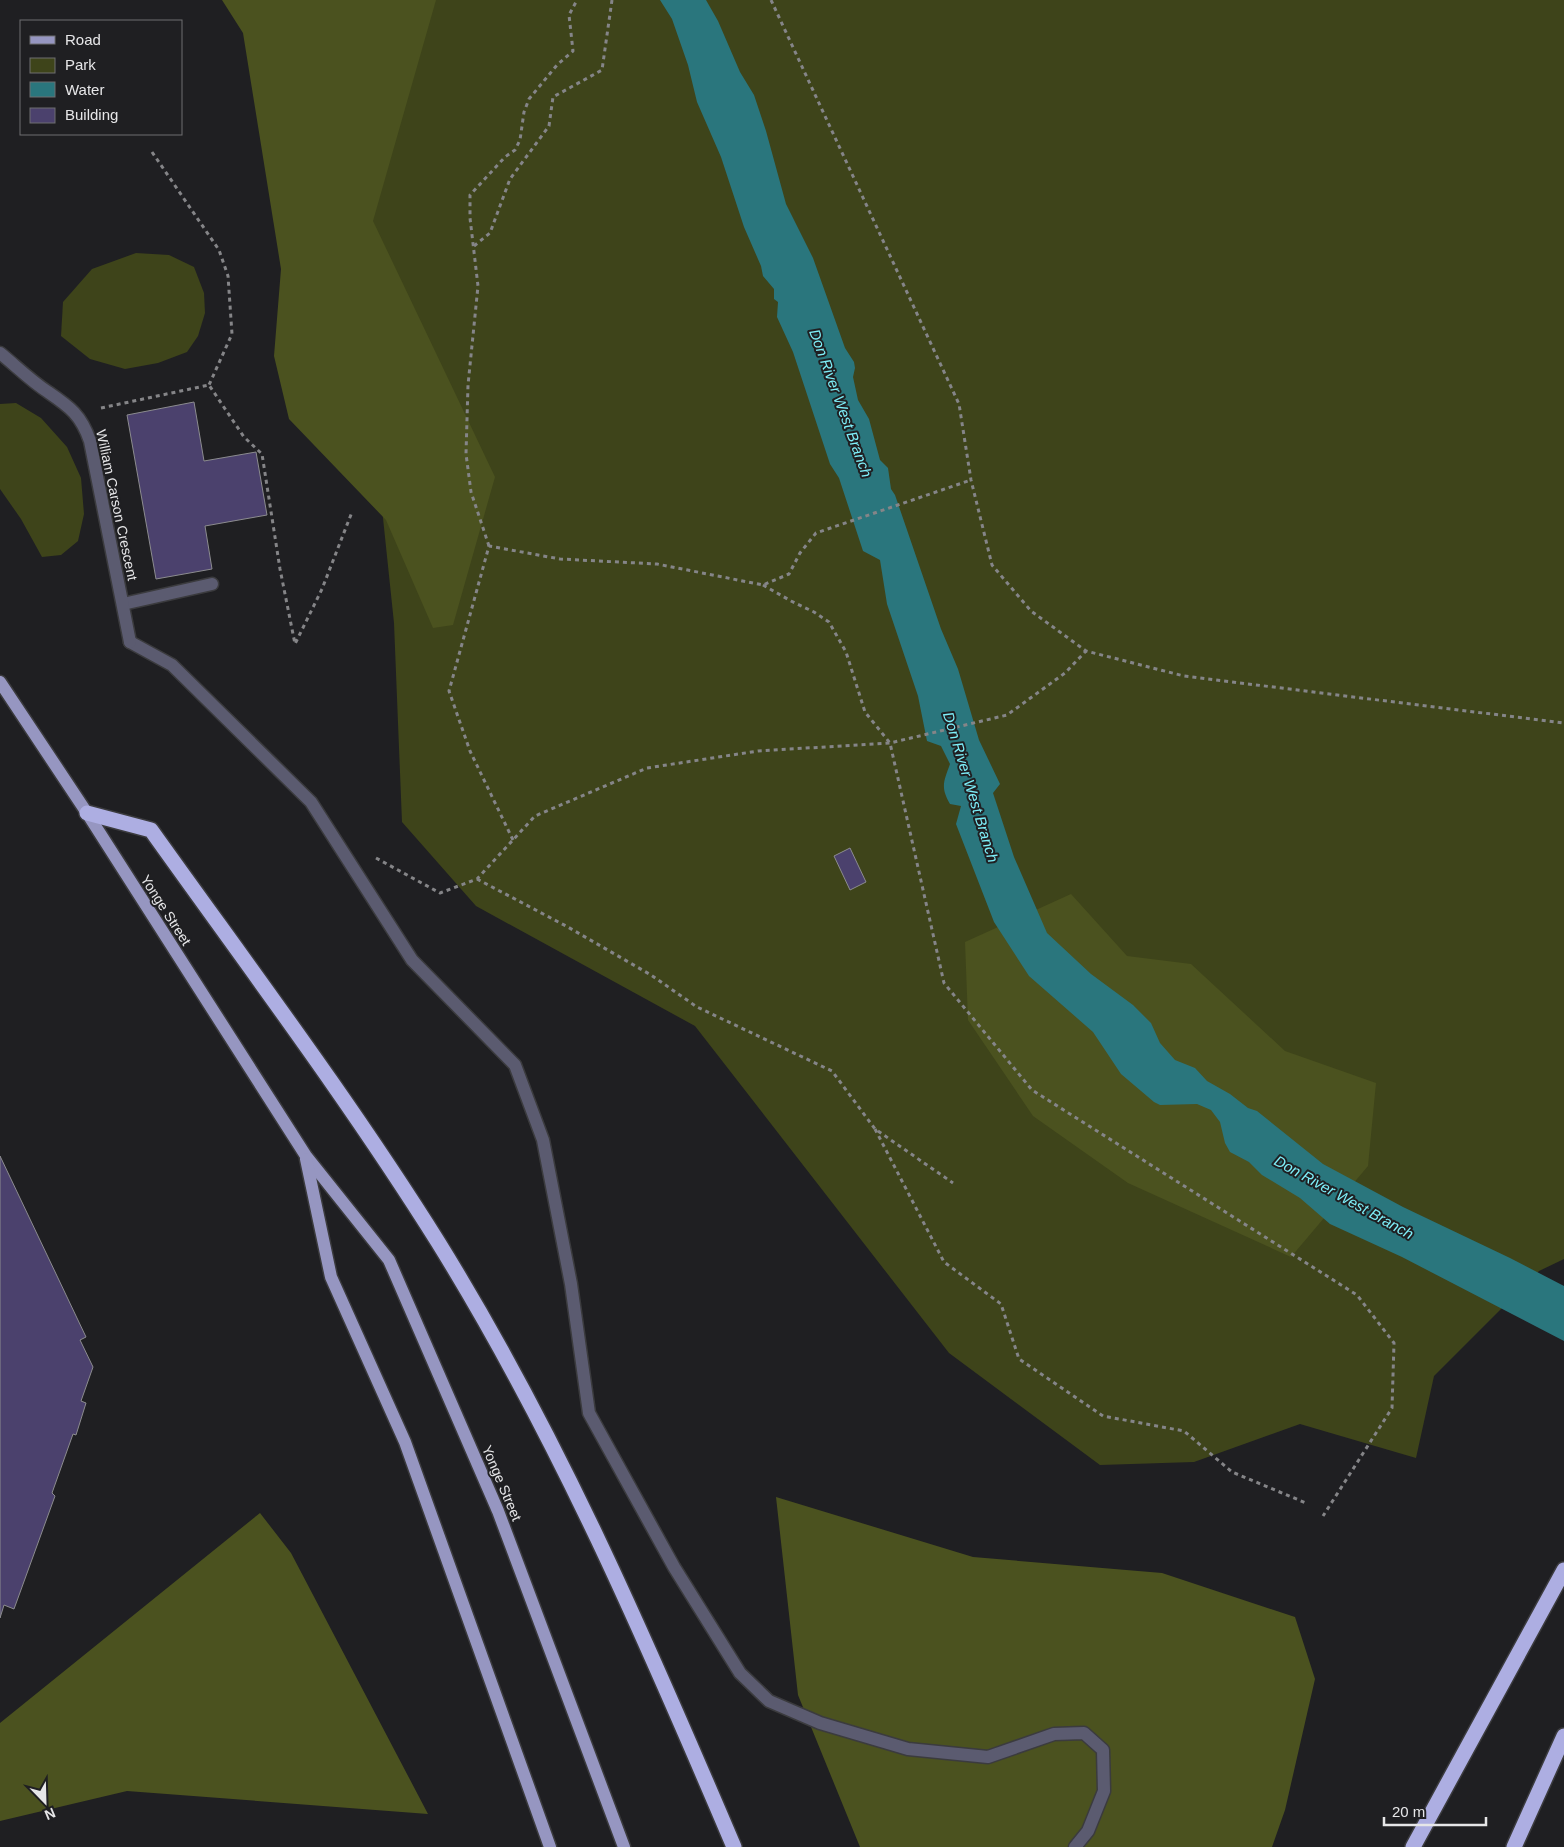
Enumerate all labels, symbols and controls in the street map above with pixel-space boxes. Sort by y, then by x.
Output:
legend [20,20,182,135]
text: Road [65,31,101,48]
text: Park [65,56,96,73]
text: Water [65,81,104,98]
text: Building [65,106,118,123]
water label: Don River West Branch [806,327,876,479]
street label: William Carson Crescent [93,428,141,582]
water label: Don River West Branch [940,710,1002,864]
street label: Yonge Street [137,872,195,948]
water label: Don River West Branch [1271,1152,1417,1242]
street label: Yonge Street [479,1443,525,1523]
north arrow [20,1777,70,1827]
scale bar [1384,1794,1486,1826]
text: 20 m [1392,1803,1425,1820]
text: N [42,1805,58,1823]

